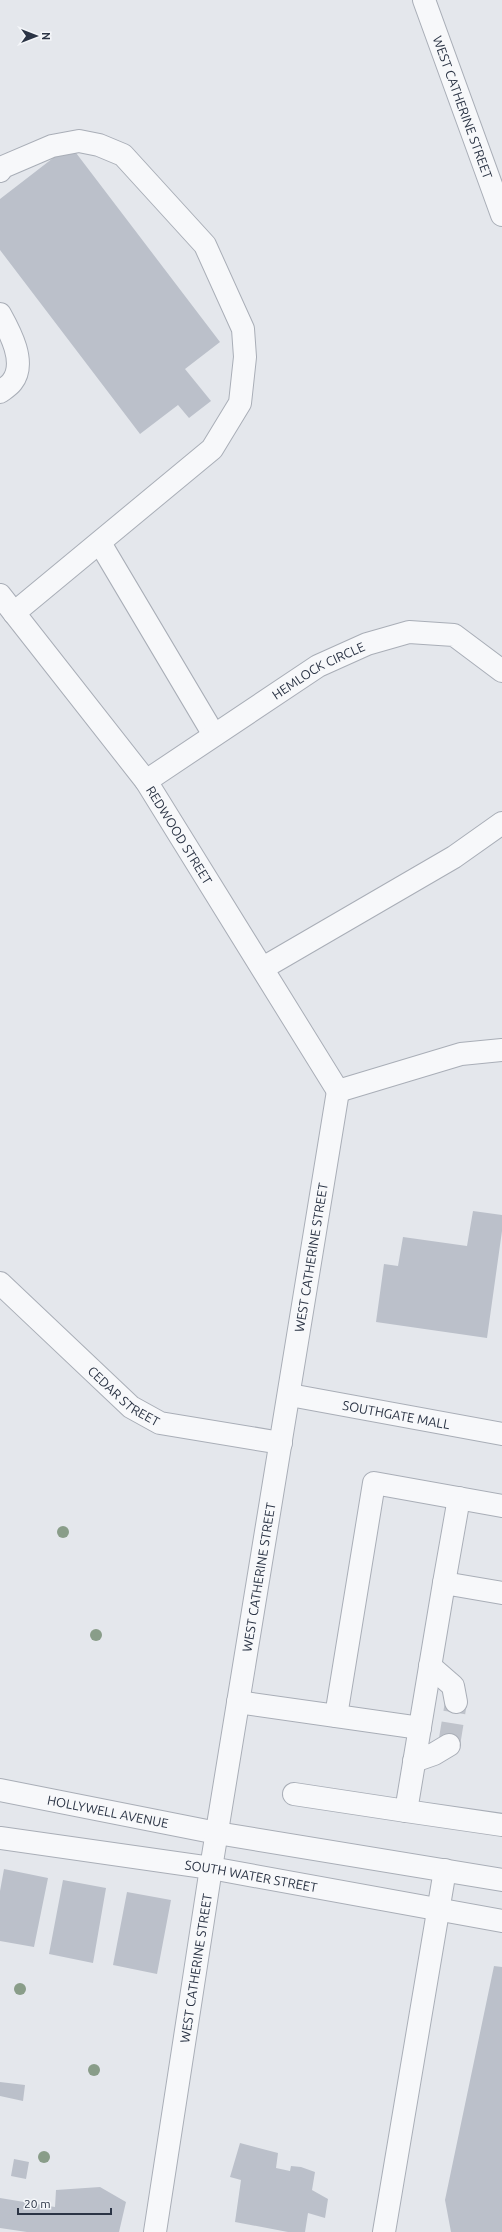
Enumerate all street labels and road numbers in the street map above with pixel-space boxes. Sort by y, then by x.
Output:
street label: WEST CATHERINE STREET [431,34,495,181]
street label: HEMLOCK CIRCLE [269,639,367,702]
street label: REDWOOD STREET [144,783,215,887]
street label: WEST CATHERINE STREET [292,1182,330,1333]
street label: CEDAR STREET [85,1363,162,1428]
street label: SOUTHGATE MALL [341,1398,451,1431]
street label: WEST CATHERINE STREET [239,1502,278,1653]
street label: HOLLYWELL AVENUE [46,1793,170,1830]
street label: SOUTH WATER STREET [184,1857,319,1894]
street label: WEST CATHERINE STREET [177,1892,214,2044]

